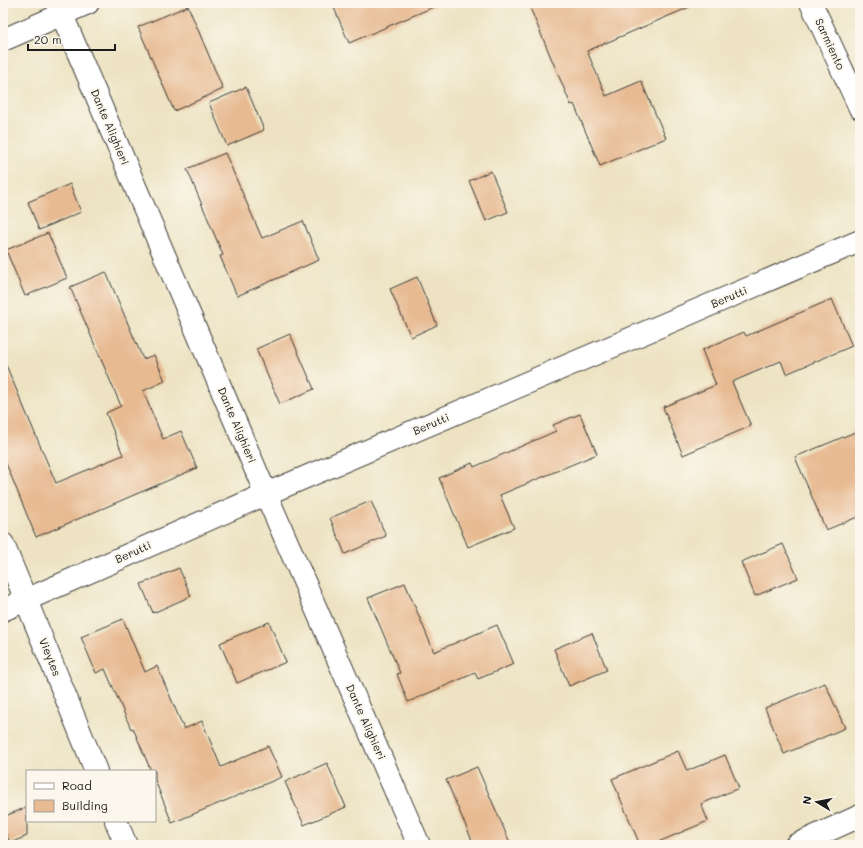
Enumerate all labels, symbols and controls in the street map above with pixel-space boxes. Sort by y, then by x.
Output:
street label: Sarmiento [812,16,849,72]
scale bar [28,26,115,52]
text: 20 m [34,31,62,47]
street label: Dante Alighieri [88,87,133,167]
street label: Berutti [708,282,749,311]
street label: Dante Alighieri [215,385,260,465]
street label: Berutti [410,409,451,438]
street label: Berutti [112,537,153,566]
street label: Vieytes [36,635,65,678]
street label: Dante Alighieri [343,682,390,762]
legend [26,770,156,822]
text: Road [62,777,92,793]
north arrow [797,782,837,822]
text: N [799,795,815,806]
text: Building [62,797,108,813]

